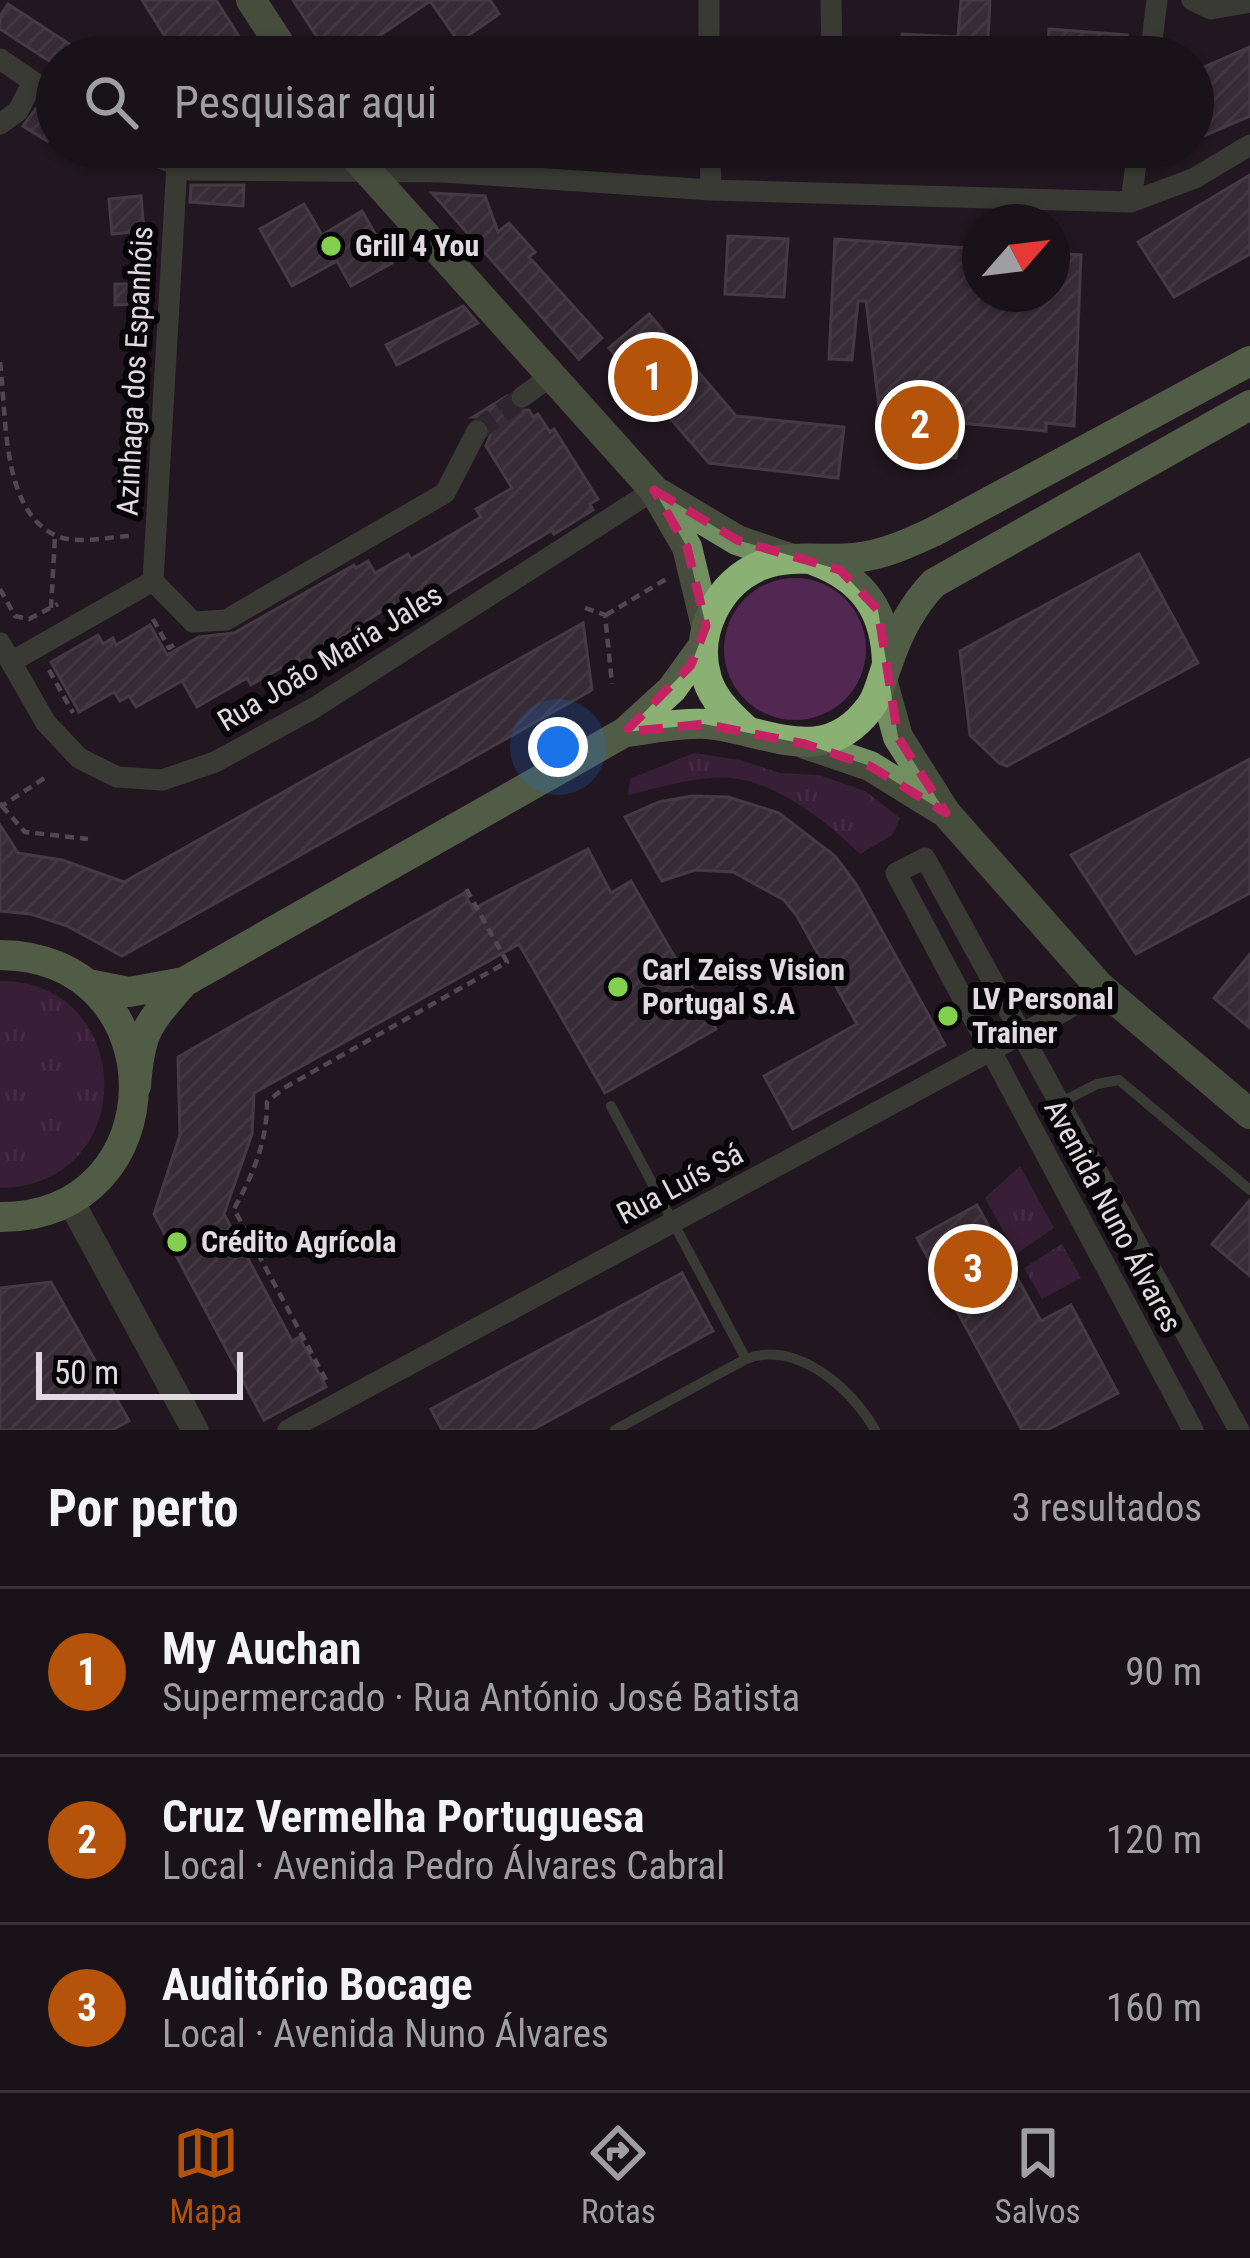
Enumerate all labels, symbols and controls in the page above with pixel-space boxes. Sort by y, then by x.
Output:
search box [36,36,1214,168]
icon: search [78,69,144,135]
text: Pesquisar aqui [174,76,437,129]
north arrow [962,204,1070,312]
street label: Azinhaga dos Espanhóis [109,225,160,517]
place label: Grill 4 You [355,228,479,263]
marker: Grill 4 You [318,233,344,259]
pin: 1 [614,332,692,422]
pin: 2 [881,380,959,470]
street label: Rua João Maria Jales [211,577,448,738]
your location [528,717,588,777]
place label: Carl Zeiss Vision Portugal S.A [642,952,845,1021]
marker: Carl Zeiss Vision Portugal S.A [605,974,631,1000]
place label: LV Personal Trainer [972,981,1114,1050]
marker: LV Personal Trainer [935,1003,961,1029]
street label: Avenida Nuno Álvares [1037,1094,1189,1338]
street label: Rua Luís Sá [611,1136,749,1231]
place label: Crédito Agrícola [201,1224,396,1259]
pin: 3 [934,1224,1012,1314]
marker: Crédito Agrícola [164,1229,190,1255]
scale bar [36,1346,243,1399]
text: 50 m [54,1353,119,1392]
text: Por perto [48,1479,239,1538]
text: 3 resultados [1011,1485,1202,1531]
text: My Auchan [162,1622,362,1675]
text: 1 [77,1649,97,1695]
text: 90 m [1125,1649,1202,1695]
text: Supermercado · Rua António José Batista [162,1675,800,1721]
text: Cruz Vermelha Portuguesa [162,1790,644,1843]
text: 2 [77,1817,97,1863]
text: 120 m [1106,1817,1202,1863]
text: Local · Avenida Pedro Álvares Cabral [162,1843,725,1889]
text: Auditório Bocage [162,1958,473,2011]
text: 3 [77,1985,97,2031]
text: 160 m [1106,1985,1202,2031]
text: Local · Avenida Nuno Álvares [162,2011,609,2057]
tab: Mapa [169,2120,242,2231]
tab: Rotas [581,2120,656,2231]
tab: Salvos [995,2120,1081,2231]

